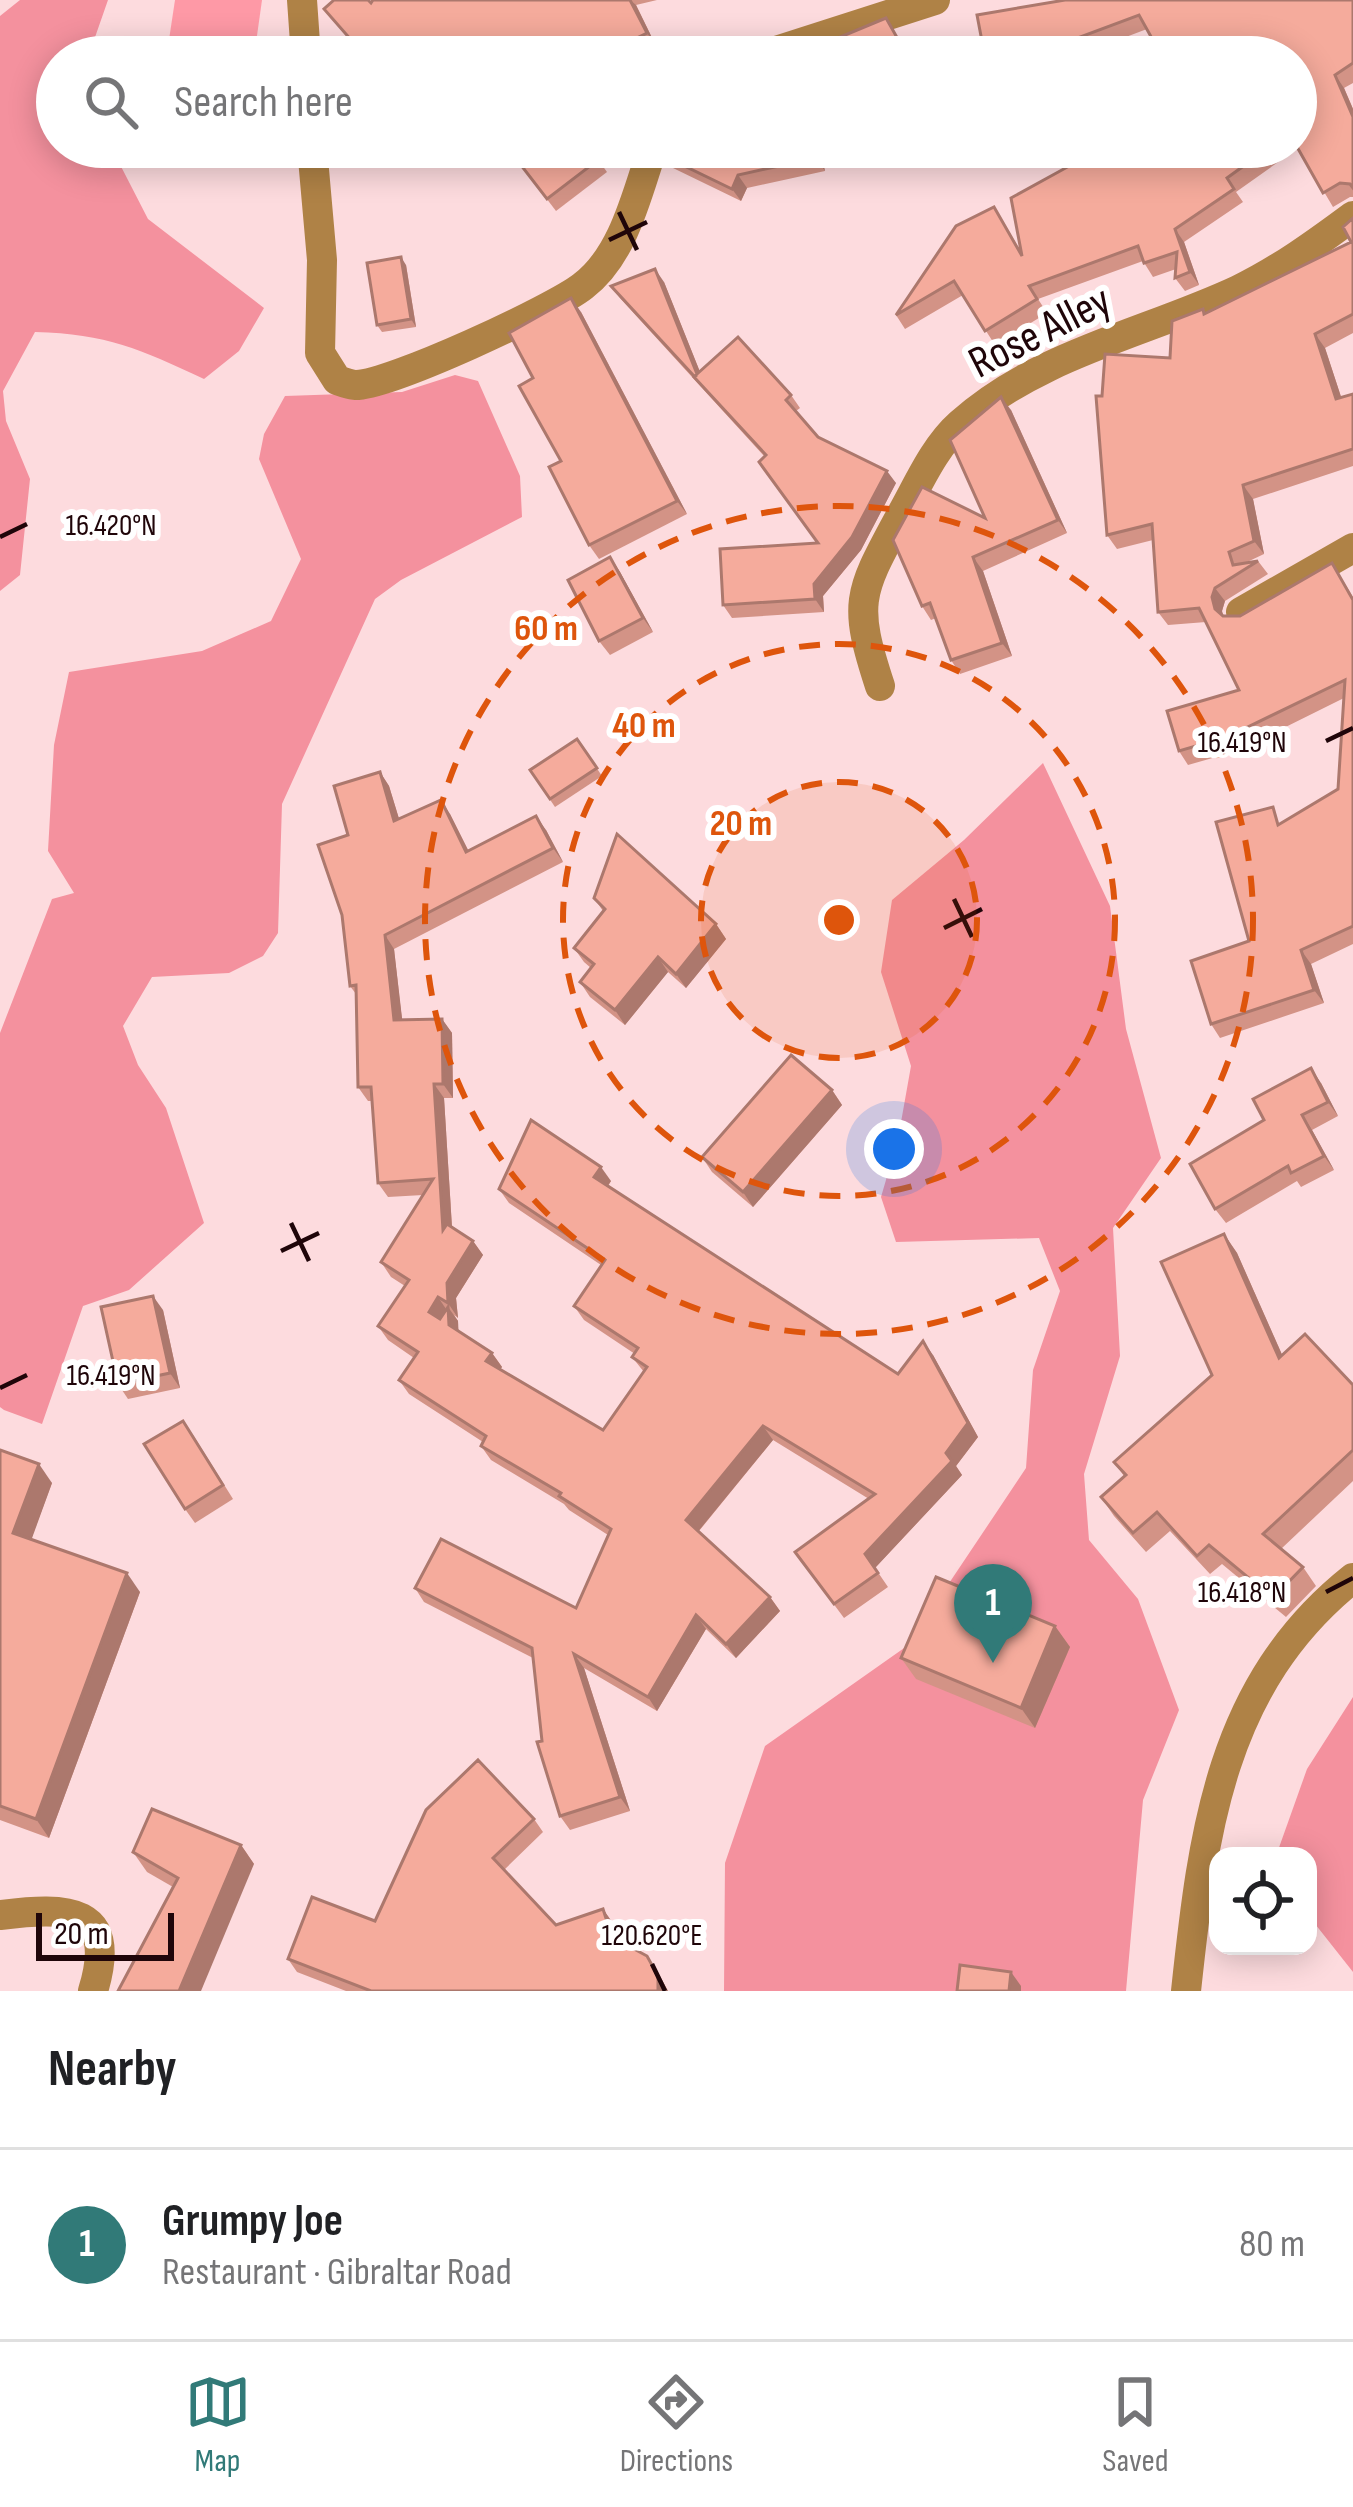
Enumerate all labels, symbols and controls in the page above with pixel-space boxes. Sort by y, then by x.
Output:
search box [36,36,1317,168]
icon: search [78,69,144,135]
text: Search here [174,75,353,130]
street label: Rose Alley [960,273,1120,391]
text: 16.420°N [65,508,157,544]
text: 60 m [514,608,578,651]
text: 40 m [612,705,676,748]
text: 16.419°N [1197,725,1287,761]
text: 20 m [710,803,772,846]
centre of rings [818,899,860,941]
your location [864,1119,924,1179]
text: 16.419°N [66,1358,156,1394]
pin: 1 [954,1564,1032,1663]
text: 16.418°N [1198,1575,1286,1611]
map controls [1209,1847,1317,1955]
button: locate [1209,1847,1317,1955]
scale bar [36,1907,174,1960]
text: 20 m [54,1914,109,1954]
text: 120.620°E [601,1918,703,1954]
text: Nearby [48,2039,177,2100]
text: Grumpy Joe [162,2194,343,2249]
text: 1 [79,2221,95,2268]
text: 80 m [1239,2221,1305,2268]
text: Restaurant · Gibraltar Road [162,2249,512,2296]
tab: Map [185,2369,251,2481]
tab: Directions [620,2369,733,2481]
tab: Saved [1102,2369,1168,2481]

